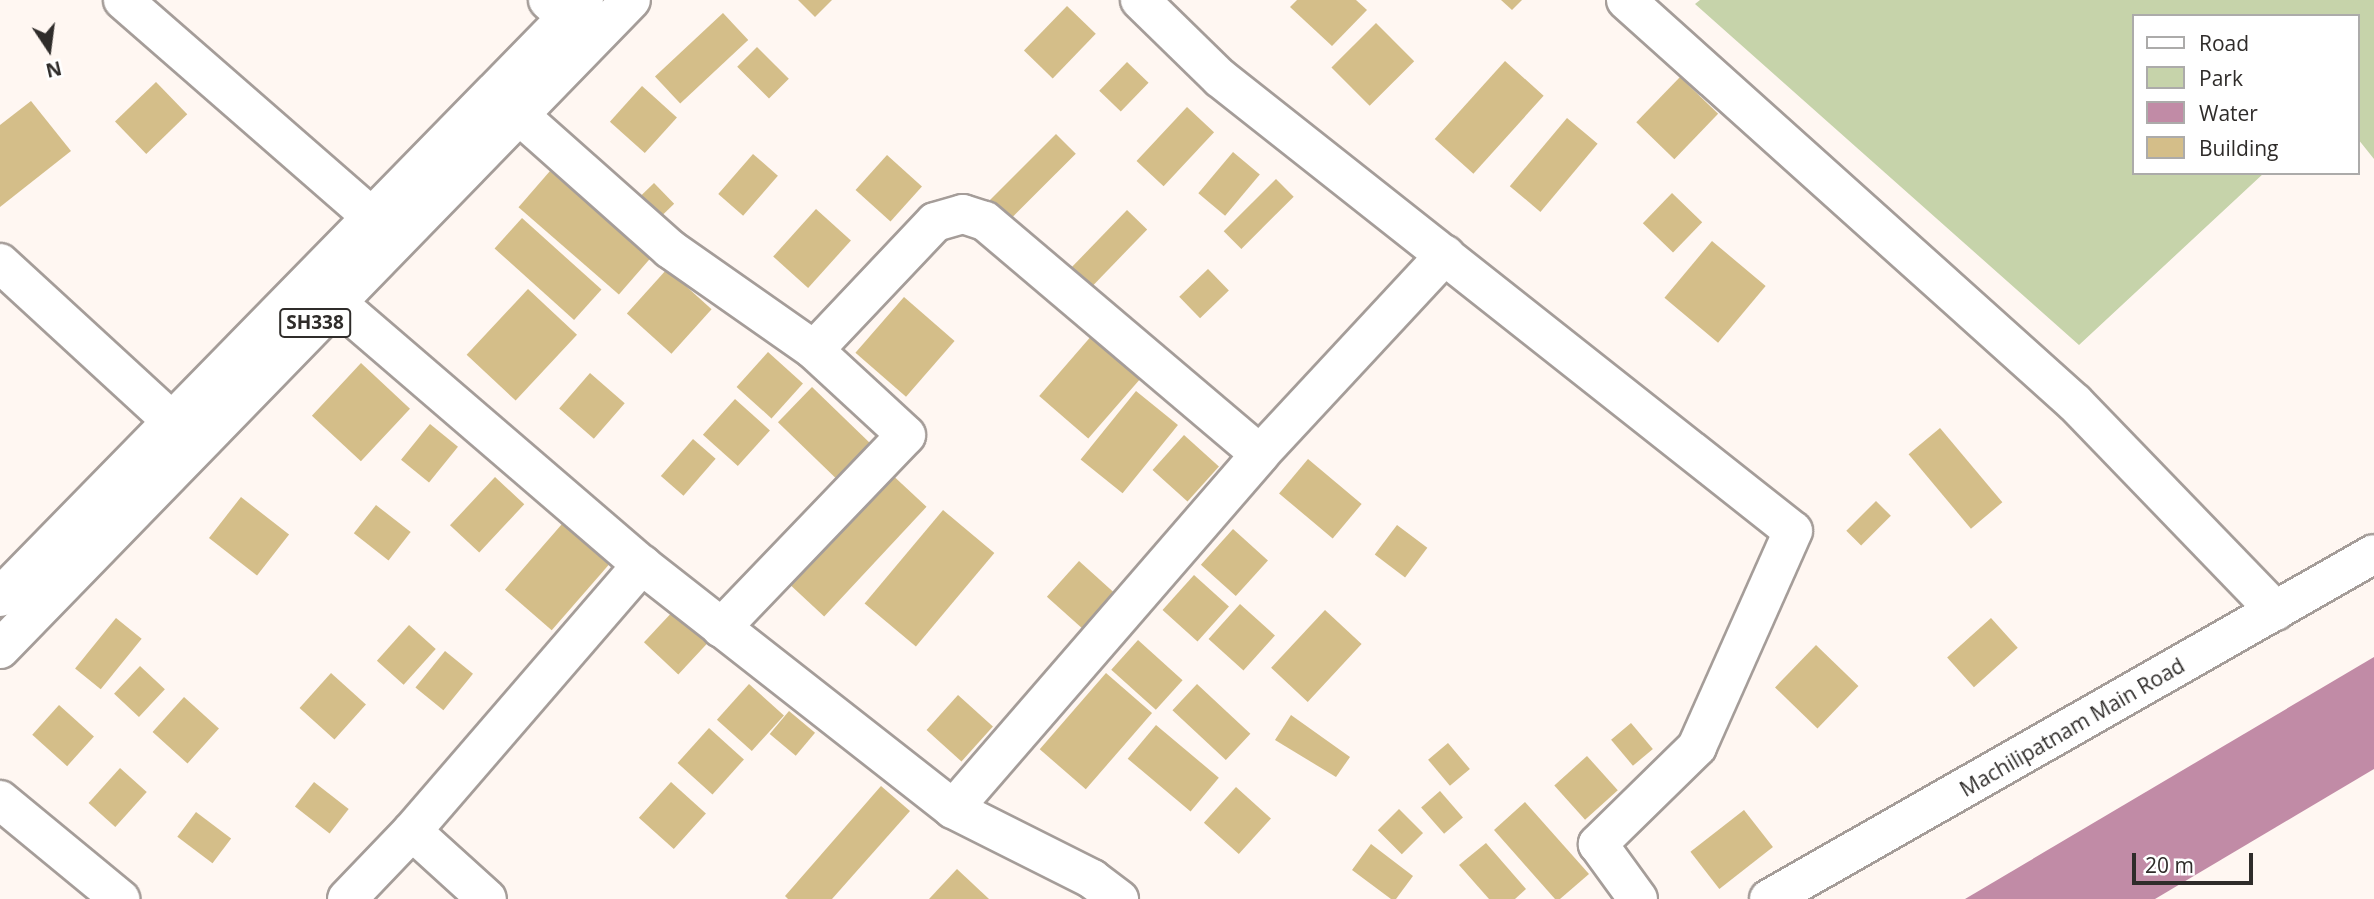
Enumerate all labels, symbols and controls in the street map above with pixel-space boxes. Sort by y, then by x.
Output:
north arrow [14,14,84,84]
legend [2132,14,2360,175]
text: Road [2199,29,2249,57]
text: N [43,55,64,84]
text: Park [2199,64,2243,92]
text: Water [2199,99,2258,127]
text: Building [2199,134,2278,162]
road number: SH338 [278,308,352,338]
street label: Machilipatnam Main Road [1955,652,2189,802]
scale bar [2136,839,2257,883]
text: 20 m [2145,851,2194,879]

